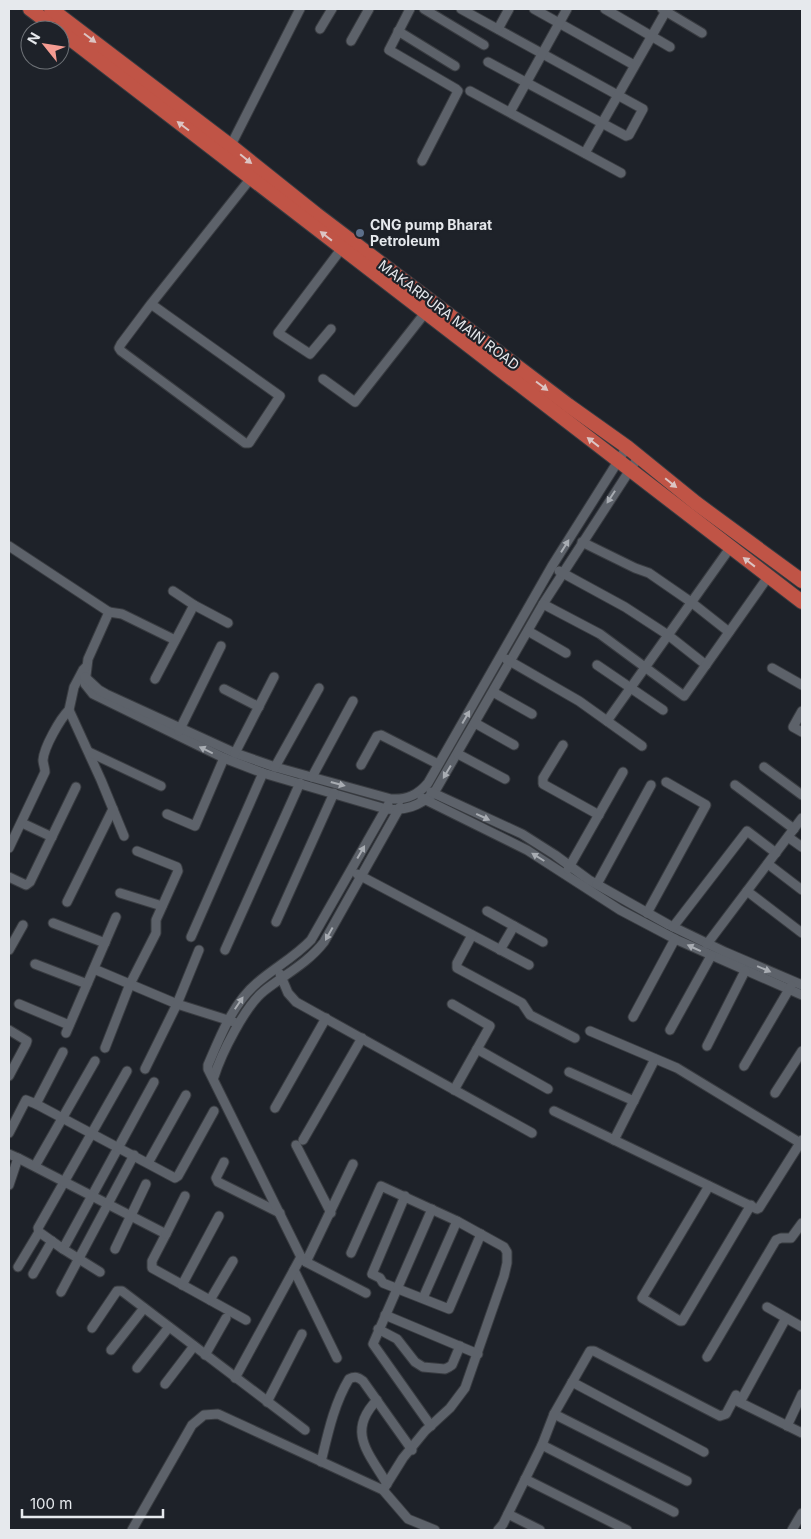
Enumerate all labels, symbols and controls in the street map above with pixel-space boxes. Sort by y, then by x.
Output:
north arrow [20,20,70,70]
text: N [23,29,43,47]
one-way arrow [83,33,96,44]
one-way arrow [177,120,190,131]
one-way arrow [240,153,253,164]
place label: CNG pump Bharat Petroleum [370,216,492,249]
marker: CNG pump Bharat Petroleum [354,227,366,239]
one-way arrow [319,230,332,241]
street label: MAKARPURA MAIN ROAD [376,256,523,373]
one-way arrow [535,380,548,391]
one-way arrow [586,437,600,447]
one-way arrow [665,478,678,489]
one-way arrow [607,490,616,504]
one-way arrow [560,539,569,552]
one-way arrow [743,557,756,568]
one-way arrow [462,709,470,724]
one-way arrow [199,746,214,754]
one-way arrow [443,765,452,778]
one-way arrow [330,780,345,788]
one-way arrow [476,812,491,821]
one-way arrow [357,845,366,858]
one-way arrow [532,853,545,862]
one-way arrow [324,927,333,941]
one-way arrow [686,943,701,952]
one-way arrow [757,966,771,974]
one-way arrow [234,996,244,1009]
scale bar [22,1486,164,1518]
text: 100 m [30,1494,72,1513]

